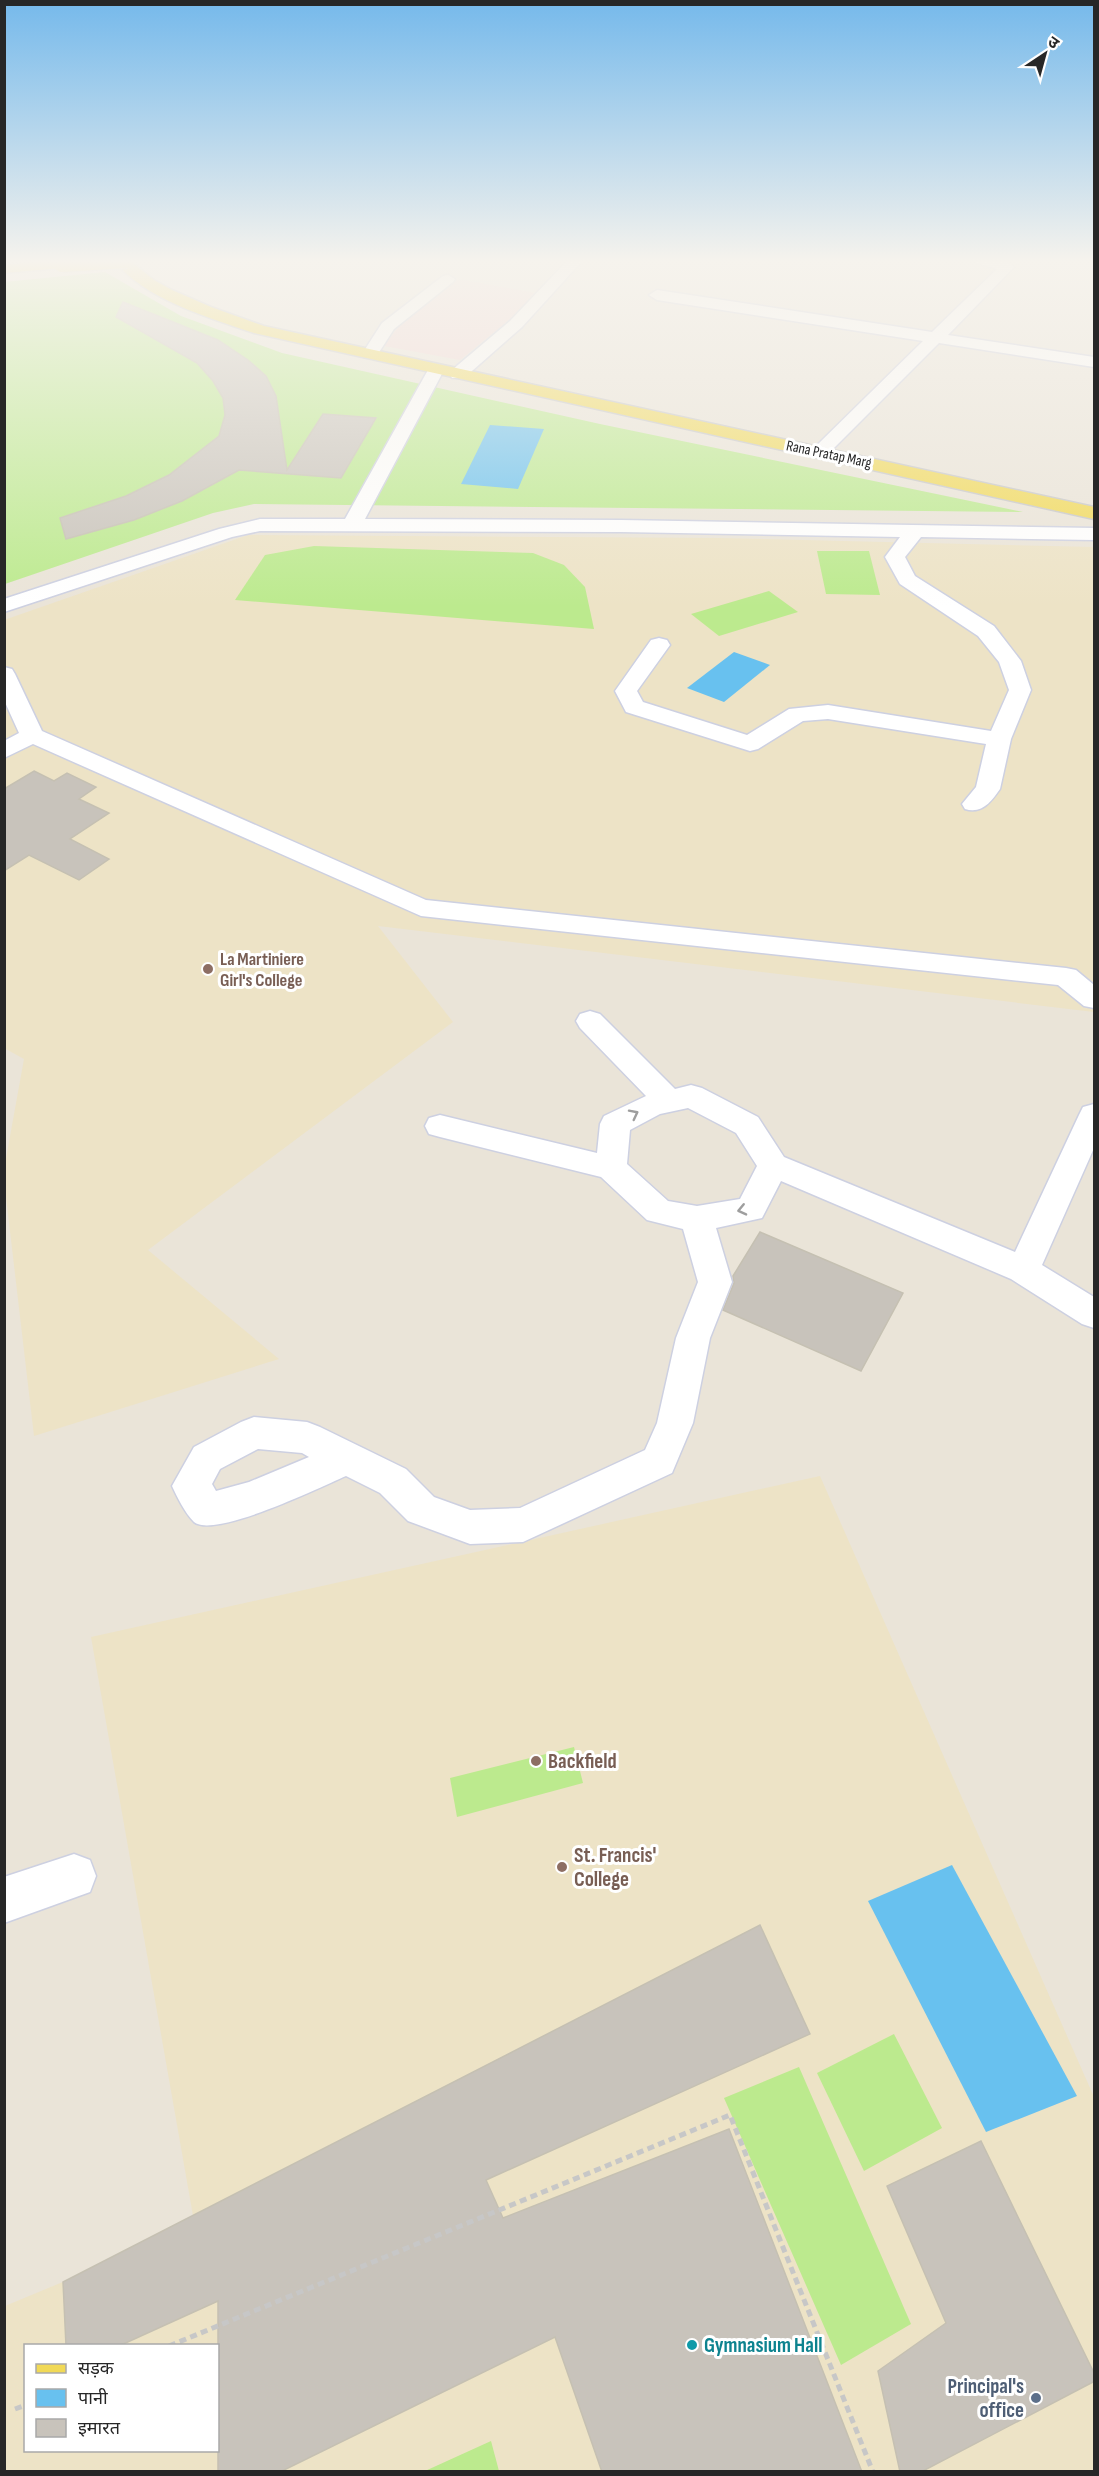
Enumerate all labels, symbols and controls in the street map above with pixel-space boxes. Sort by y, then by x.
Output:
north arrow [1015,24,1075,84]
text: उ [1044,33,1063,54]
street label: Rana Pratap Marg [785,436,873,473]
place label: La Martiniere Girl's College [220,949,304,991]
marker: La Martiniere Girl's College [201,962,215,976]
one-way arrow [628,1110,639,1121]
one-way arrow [737,1203,747,1216]
place label: Backfield [548,1749,617,1774]
marker: Backfield [529,1754,543,1768]
place label: St. Francis' College [574,1843,657,1892]
marker: St. Francis' College [555,1860,569,1874]
place label: Gymnasium Hall [704,2333,822,2358]
marker: Gymnasium Hall [685,2338,699,2352]
legend [24,2344,219,2452]
text: सड़क [78,2358,115,2379]
place label: Principal's office [948,2374,1024,2423]
text: पानी [78,2388,108,2409]
marker: Principal's office [1029,2391,1043,2405]
text: इमारत [78,2418,121,2439]

